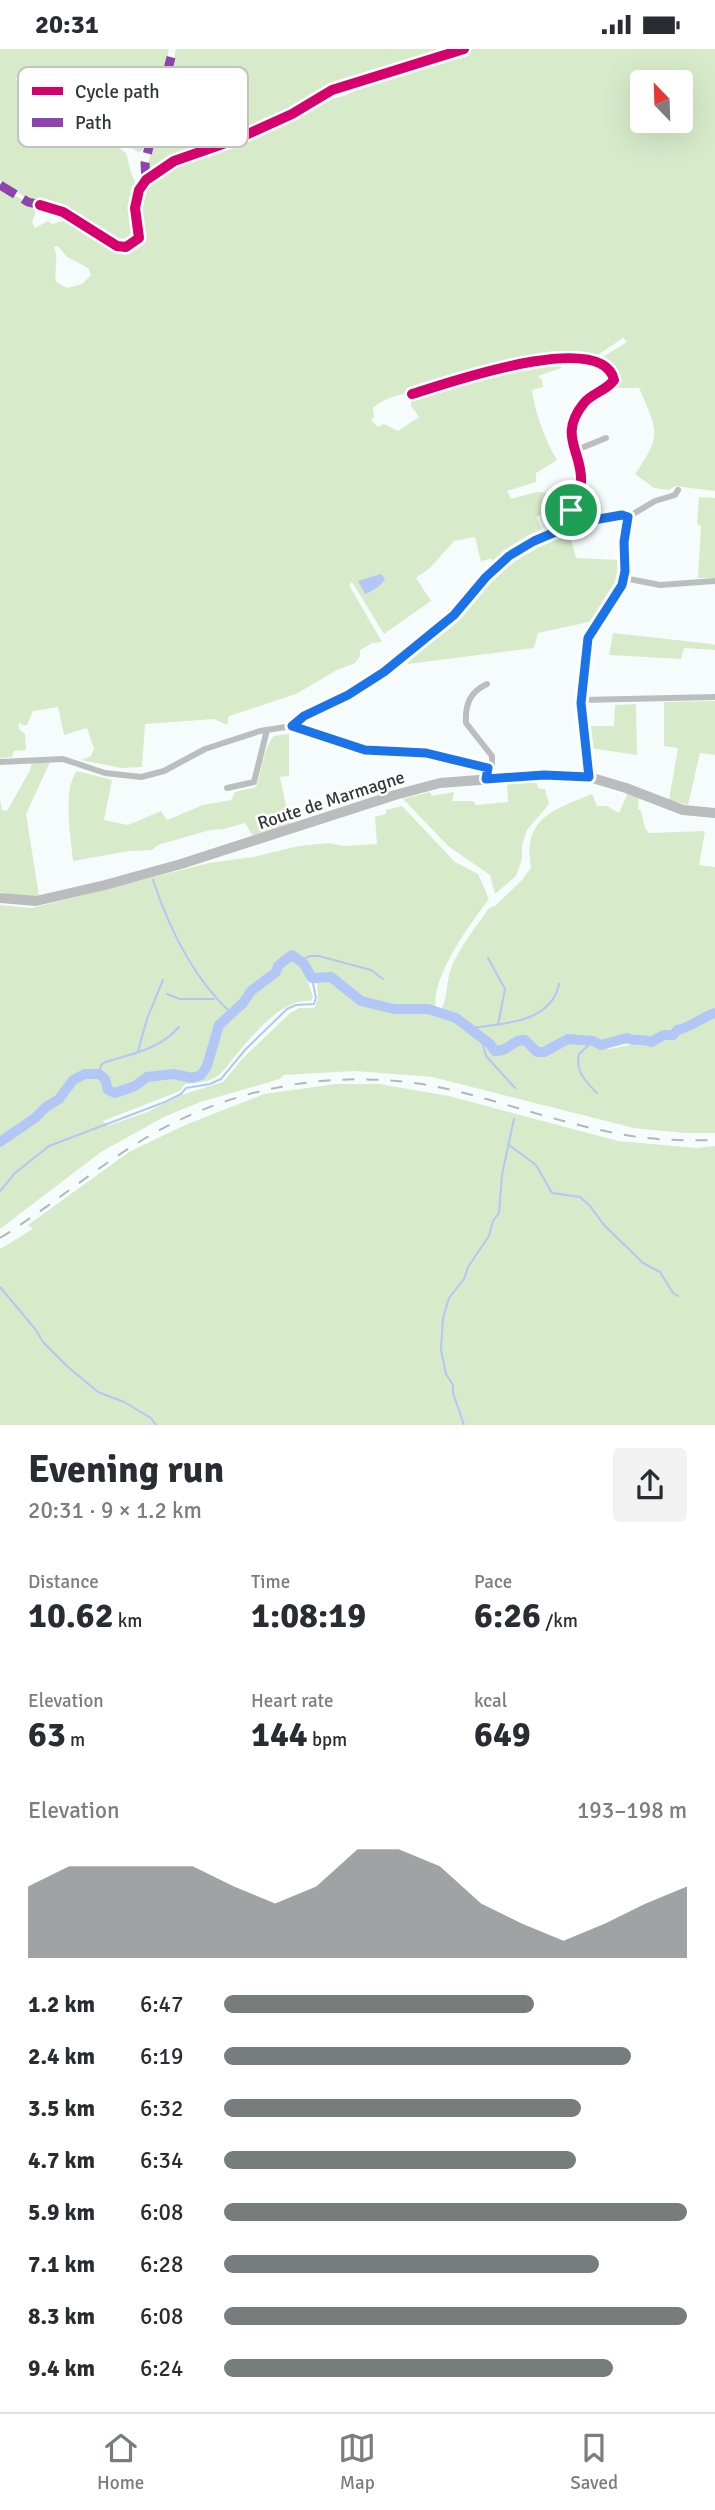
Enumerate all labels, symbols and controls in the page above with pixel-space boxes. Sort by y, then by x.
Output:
text: 20:31 [35,9,99,41]
legend [18,67,248,147]
north arrow [630,70,693,133]
map controls [630,70,693,133]
text: Cycle path [75,80,160,104]
text: Path [75,111,112,135]
pin [541,480,601,540]
icon: arrive [552,491,590,529]
street label: Route de Marmagne [255,766,407,834]
text: Evening run [28,1446,224,1493]
button: share [613,1448,687,1522]
text: 20:31 · 9 × 1.2 km [28,1496,202,1525]
text: Distance [28,1570,99,1594]
text: Time [251,1570,290,1594]
text: Pace [474,1570,512,1594]
text: 10.62 [28,1594,114,1637]
text: 1:08:19 [251,1594,366,1637]
text: 6:26 [474,1594,541,1637]
text: km [114,1609,143,1633]
text: /km [541,1609,578,1633]
text: Elevation [28,1689,104,1713]
text: Heart rate [251,1689,333,1713]
text: kcal [474,1689,507,1713]
text: 63 [28,1713,66,1756]
text: 144 [251,1713,308,1756]
text: 649 [474,1713,531,1756]
text: m [66,1728,85,1752]
text: bpm [308,1728,347,1752]
text: Elevation [28,1796,120,1825]
text: 193–198 m [577,1796,687,1825]
text: 1.2 km [28,1990,95,2019]
text: 6:47 [140,1990,183,2019]
text: 2.4 km [28,2042,95,2071]
text: 6:19 [140,2042,183,2071]
text: 3.5 km [28,2094,95,2123]
text: 6:32 [140,2094,183,2123]
text: 4.7 km [28,2146,95,2175]
text: 6:34 [140,2146,183,2175]
text: 5.9 km [28,2198,95,2227]
text: 6:08 [140,2198,183,2227]
text: 7.1 km [28,2250,95,2279]
text: 6:28 [140,2250,183,2279]
text: 8.3 km [28,2302,95,2331]
text: 6:08 [140,2302,183,2331]
text: 9.4 km [28,2354,95,2383]
text: 6:24 [140,2354,183,2383]
tab: Home [97,2429,144,2495]
tab: Map [338,2429,376,2495]
tab: Saved [570,2429,618,2495]

